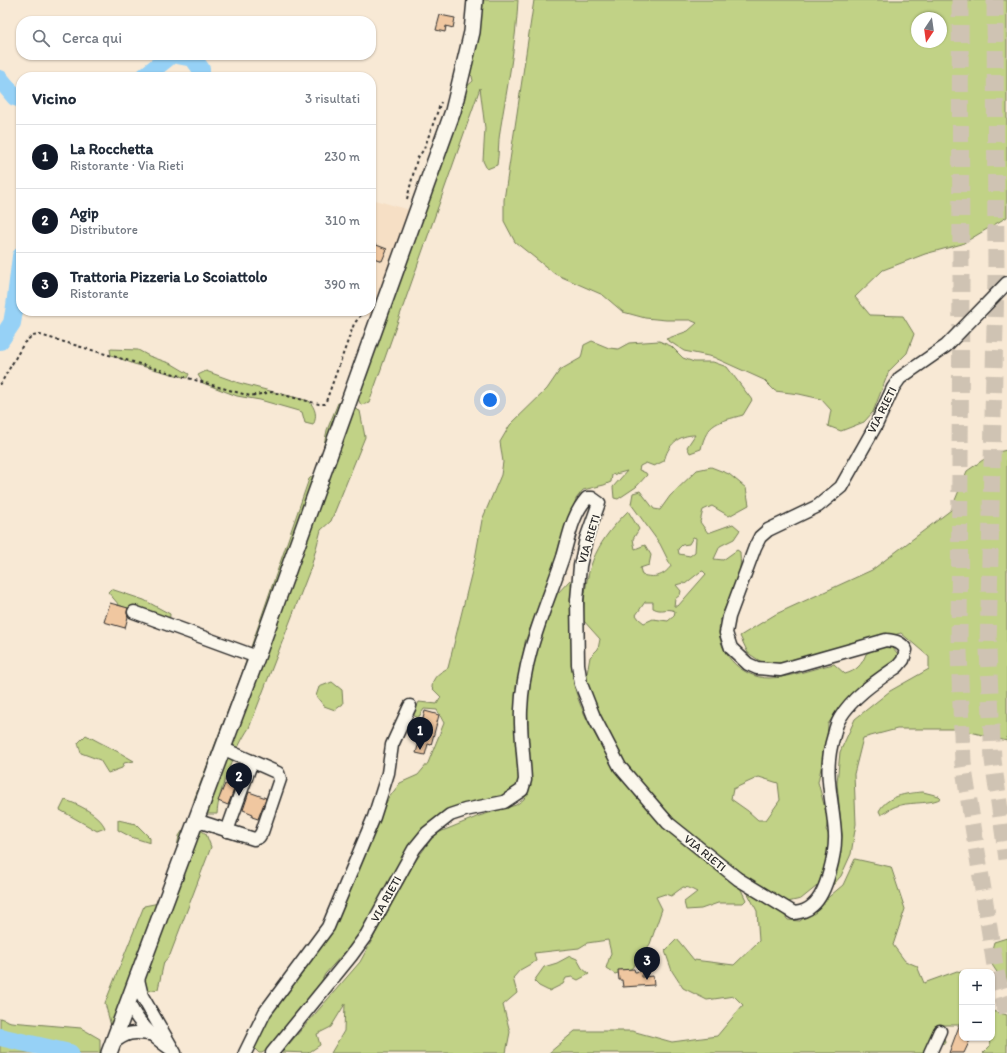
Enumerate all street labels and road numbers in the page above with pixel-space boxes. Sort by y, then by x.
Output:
street label: VIA RIETI [864,384,900,436]
street label: VIA RIETI [575,513,603,565]
street label: VIA RIETI [681,832,729,874]
street label: VIA RIETI [368,874,404,924]

